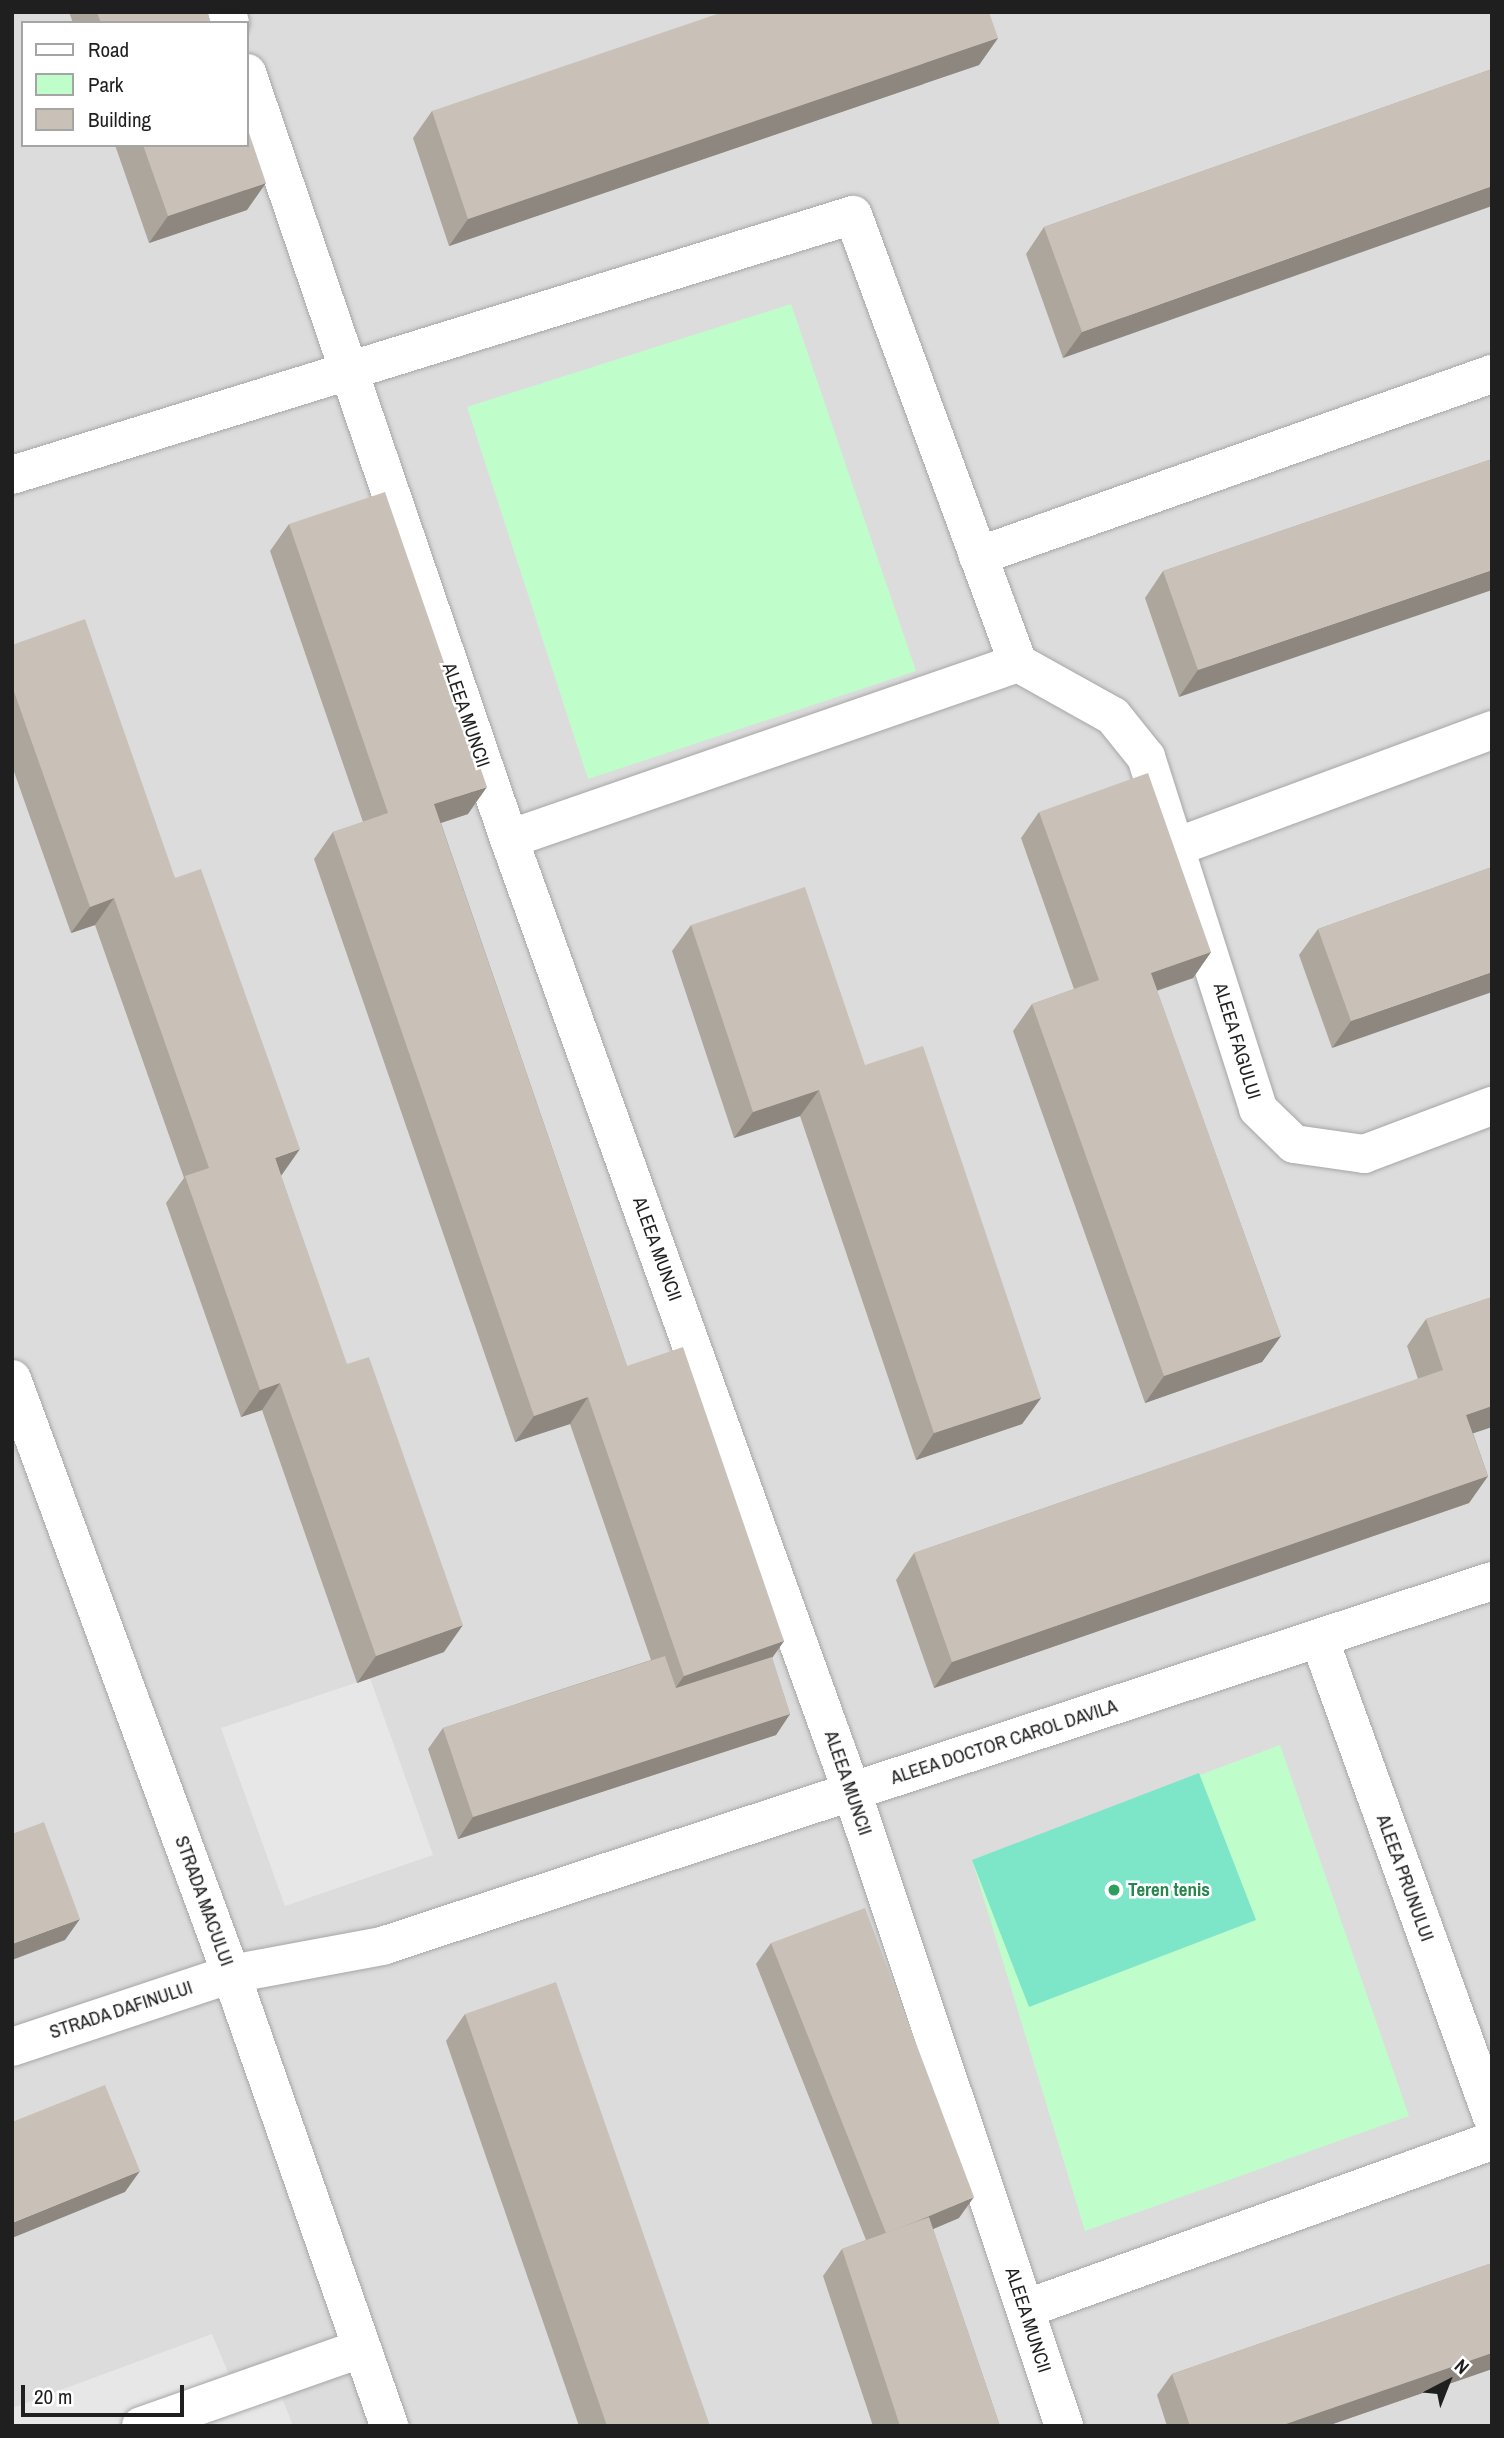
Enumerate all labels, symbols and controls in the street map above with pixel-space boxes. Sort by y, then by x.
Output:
legend [21,21,248,147]
text: Road [88,35,129,64]
text: Park [88,70,123,99]
text: Building [88,105,151,134]
street label: ALEEA MUNCII [437,659,495,771]
street label: ALEEA FAGULUI [1208,980,1266,1102]
street label: ALEEA MUNCII [627,1193,687,1305]
street label: ALEEA DOCTOR CAROL DAVILA [887,1694,1121,1790]
street label: ALEEA MUNCII [819,1727,877,1839]
street label: ALEEA PRUNULUI [1371,1811,1439,1945]
street label: STRADA MACULUI [170,1832,238,1970]
place label: Teren tenis [1128,1879,1210,1901]
marker: Teren tenis [1106,1882,1122,1898]
street label: STRADA DAFINULUI [46,1976,196,2044]
street label: ALEEA MUNCII [1000,2264,1056,2376]
north arrow [1413,2347,1483,2417]
text: N [1449,2353,1475,2380]
scale bar [24,2372,187,2416]
text: 20 m [34,2382,72,2411]

